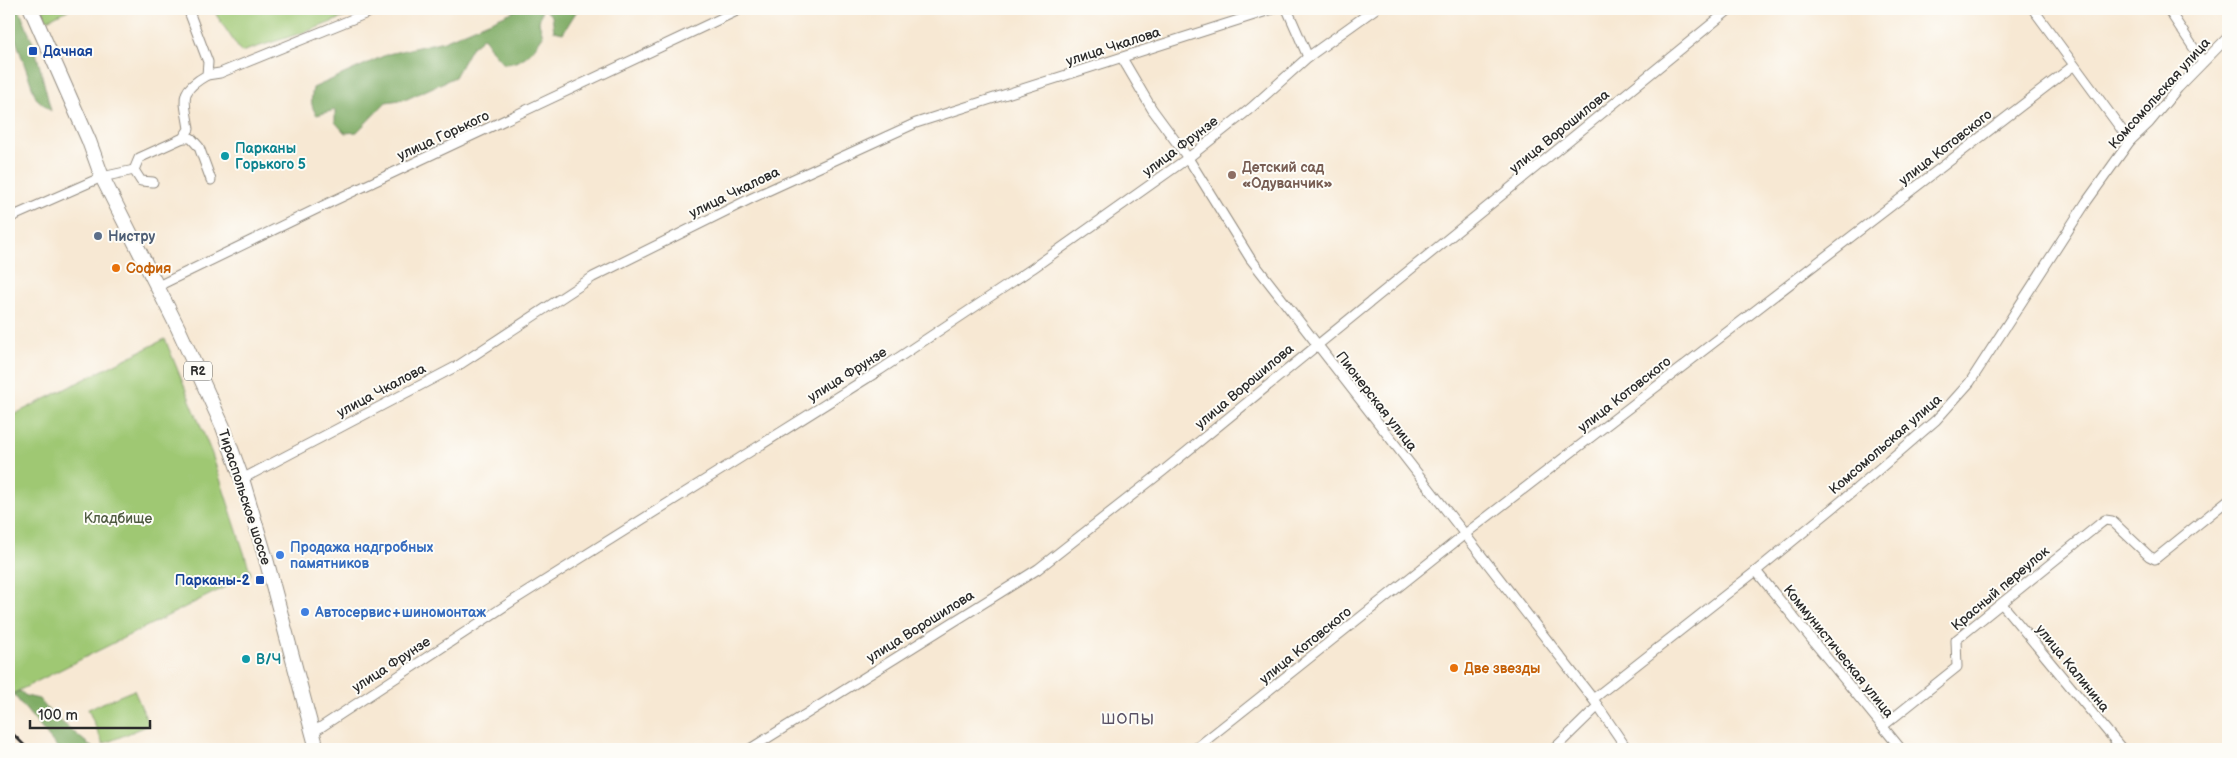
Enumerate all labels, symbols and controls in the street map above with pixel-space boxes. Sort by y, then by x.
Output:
street label: улица Чкалова [1064,23,1163,70]
street label: Комсомольская улица [2105,34,2214,152]
place label: Дачная [43,43,93,60]
marker: Дачная [27,45,39,57]
street label: улица Ворошилова [1506,86,1613,177]
street label: улица Котовского [1895,106,1995,189]
street label: улица Горького [395,107,492,164]
street label: улица Фрунзе [1139,112,1222,180]
place label: Парканы Горького 5 [235,140,306,173]
marker: Парканы Горького 5 [219,150,231,162]
place label: Детский сад «Одуванчик» [1242,159,1333,192]
street label: улица Чкалова [686,163,783,222]
marker: Детский сад «Одуванчик» [1226,169,1238,181]
place label: Нистру [108,228,155,245]
marker: Нистру [92,230,104,242]
place label: София [126,260,171,277]
marker: София [110,262,122,274]
street label: улица Ворошилова [1192,340,1298,433]
street label: улица Фрунзе [805,343,890,406]
street label: Пионерская улица [1332,348,1421,455]
street label: улица Котовского [1574,353,1674,436]
street label: улица Чкалова [334,360,429,421]
road number: R2 [184,362,212,381]
street label: Комсомольская улица [1826,390,1946,498]
street label: Тираспольское шоссе [215,427,275,567]
park label: Кладбище [84,510,152,527]
place label: Продажа надгробных памятников [290,539,434,572]
street label: Красный переулок [1948,542,2053,634]
marker: Продажа надгробных памятников [274,549,286,561]
place label: Парканы-2 [175,572,251,589]
marker: Парканы-2 [254,574,266,586]
street label: Коммунистическая улица [1780,582,1898,722]
street label: улица Ворошилова [863,586,978,666]
street label: улица Котовского [1256,603,1355,688]
place label: Автосервис+шиномонтаж [314,604,486,621]
marker: Автосервис+шиномонтаж [299,606,311,618]
street label: улица Калинина [2032,621,2114,716]
street label: улица Фрунзе [349,633,434,696]
place label: В/Ч [256,651,281,668]
marker: В/Ч [240,653,252,665]
place label: Две звезды [1464,660,1540,677]
marker: Две звезды [1448,662,1460,674]
scale bar [30,698,150,730]
text: 100 m [38,706,78,725]
district label: ШОПЫ [1101,710,1155,729]

